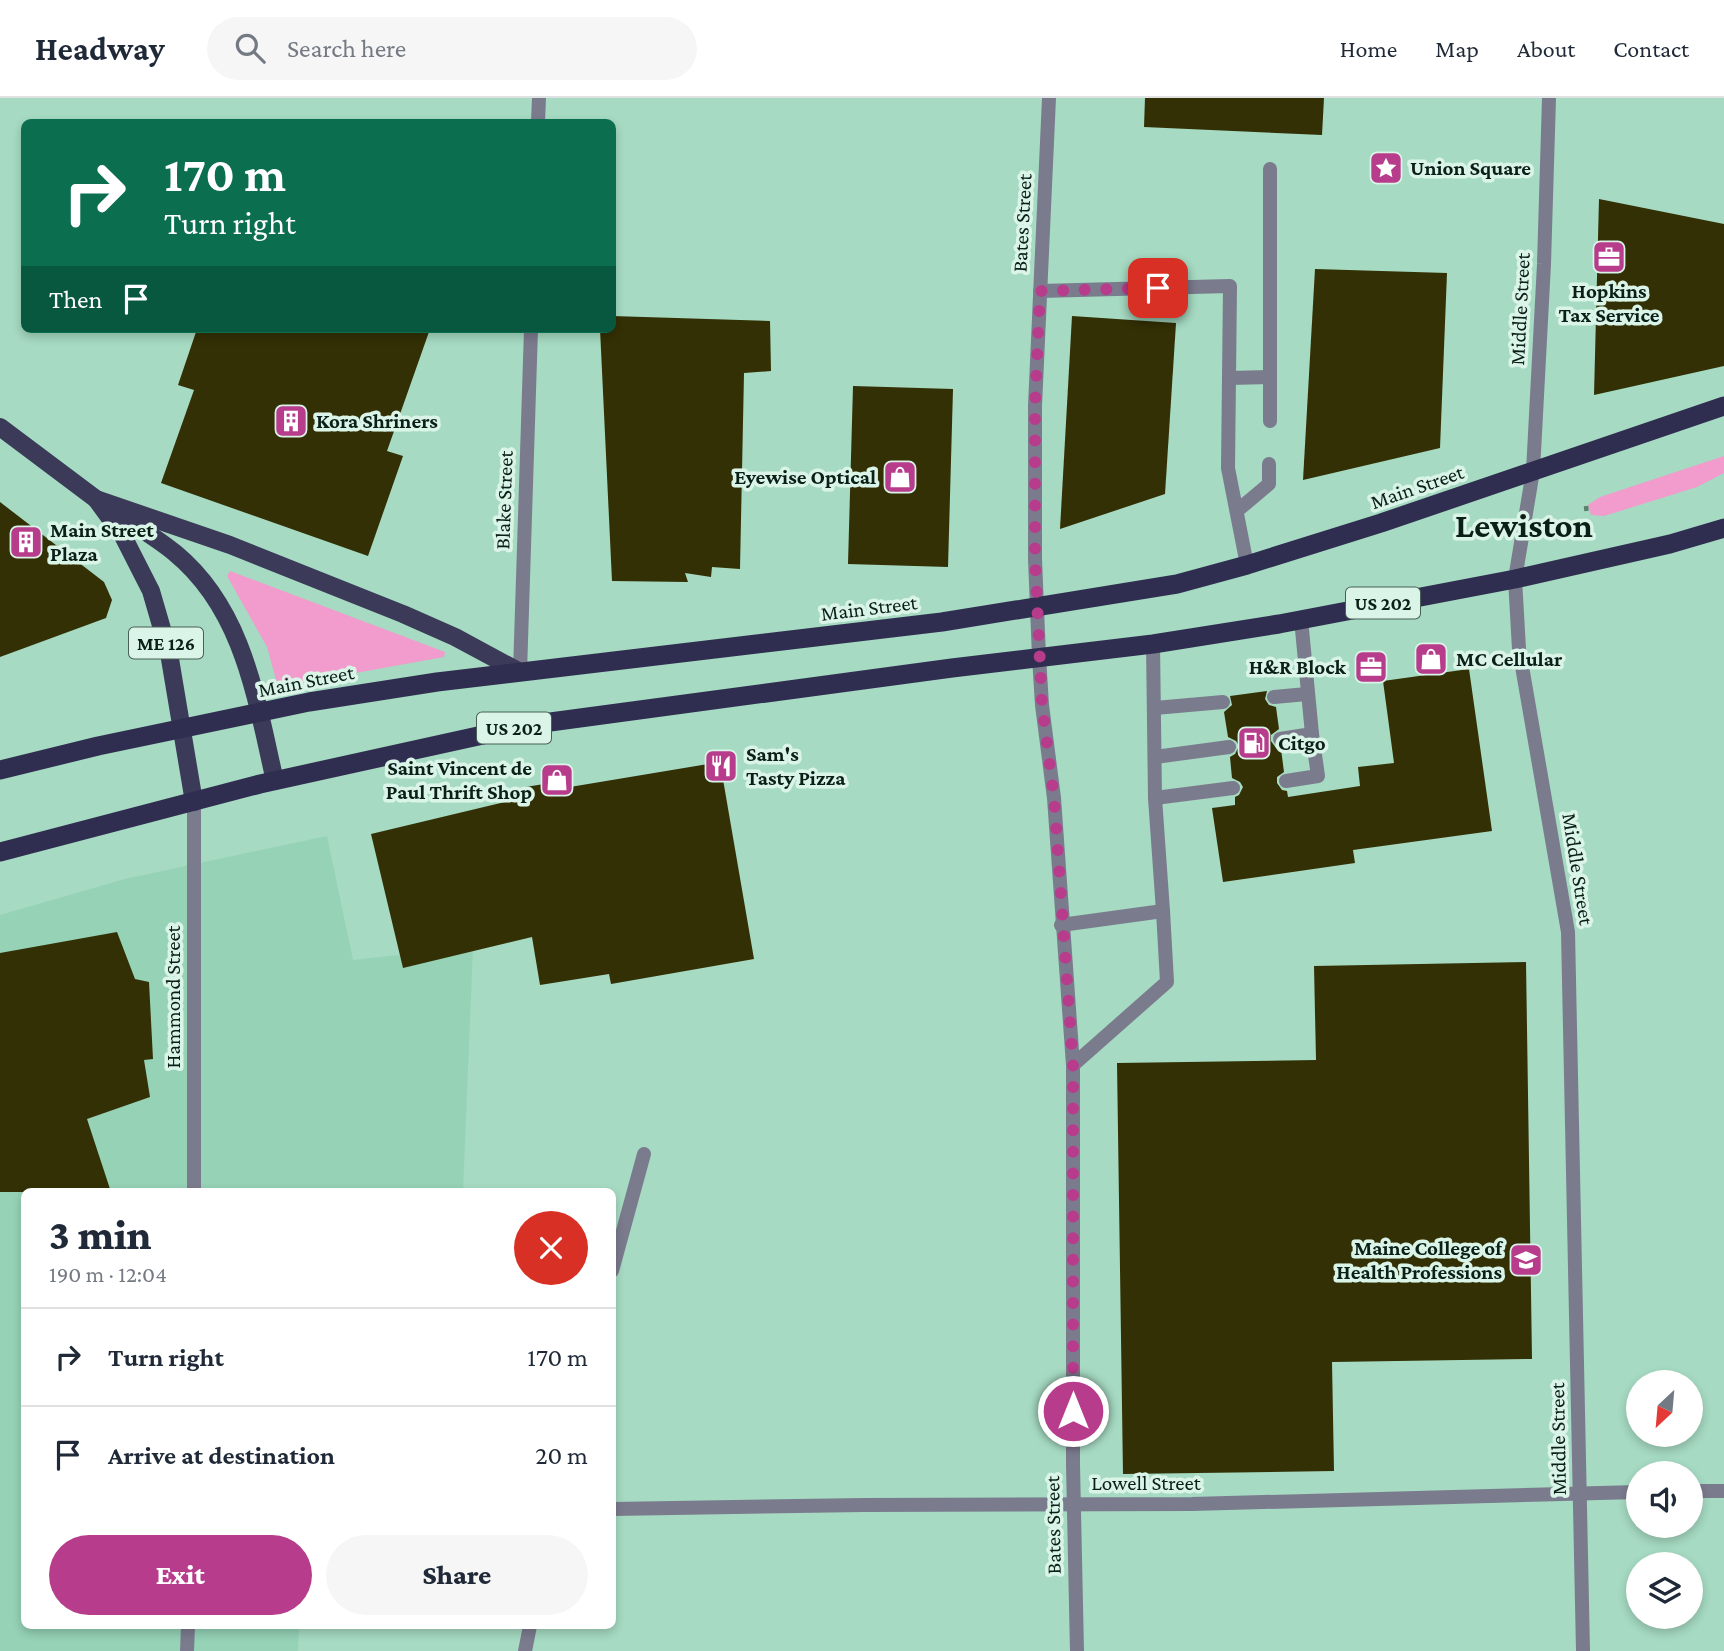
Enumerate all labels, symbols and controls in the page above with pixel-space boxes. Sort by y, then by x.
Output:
search box [207,17,697,80]
icon: search [231,29,269,67]
text: Headway [35,30,165,67]
text: Search here [287,34,406,63]
text: Home [1340,35,1397,62]
text: Map [1435,35,1479,62]
text: About [1517,35,1575,62]
text: Contact [1613,35,1689,62]
icon: right [49,147,140,238]
text: 170 m [164,147,286,202]
place icon: Union Square [1367,149,1405,187]
place label: Union Square [1410,156,1531,180]
street label: Bates Street [1007,172,1037,273]
text: Turn right [164,205,296,241]
office icon: Hopkins Tax Service [1590,238,1628,276]
street label: Middle Street [1505,251,1535,366]
pin [1128,258,1188,318]
icon: arrive [1139,269,1177,307]
place label: Hopkins Tax Service [1558,279,1660,327]
icon: arrive [117,280,155,318]
text: Then [49,285,103,314]
building icon: Kora Shriners [272,402,310,440]
place label: Kora Shriners [316,409,438,433]
street label: Blake Street [490,449,518,550]
shop icon: Eyewise Optical [881,458,919,496]
street label: Main Street [1367,460,1468,514]
place label: Eyewise Optical [734,465,876,489]
district label: Lewiston [1455,506,1593,545]
place label: Main Street Plaza [50,518,154,566]
building icon: Main Street Plaza [7,523,45,561]
road number: US 202 [1346,588,1420,618]
street label: Main Street [819,590,920,626]
road number: ME 126 [129,628,203,658]
shop icon: MC Cellular [1412,640,1450,678]
place label: MC Cellular [1456,647,1563,671]
office icon: H&R Block [1352,648,1390,686]
place label: H&R Block [1249,655,1347,679]
street label: Main Street [256,660,357,702]
road number: US 202 [477,712,551,744]
fuel station icon: Citgo [1235,724,1273,762]
place label: Citgo [1278,731,1326,755]
place label: Sam's Tasty Pizza [746,742,846,790]
restaurant icon: Sam's Tasty Pizza [702,747,740,785]
place label: Saint Vincent de Paul Thrift Shop [386,756,532,804]
shop icon: Saint Vincent de Paul Thrift Shop [538,761,576,799]
street label: Middle Street [1557,811,1599,928]
street label: Hammond Street [161,924,185,1069]
text: 3 min [49,1211,152,1258]
button: close [514,1211,588,1285]
place label: Maine College of Health Professions [1336,1236,1503,1284]
school or university icon: Maine College of Health Professions [1507,1241,1545,1279]
text: 190 m · 12:04 [49,1261,167,1287]
icon: right [49,1338,87,1376]
text: Turn right [108,1343,224,1372]
text: 170 m [527,1343,588,1372]
north arrow [1626,1370,1703,1447]
map controls [1626,1370,1703,1629]
position arrow [1036,1374,1110,1448]
street label: Middle Street [1545,1381,1571,1496]
icon: arrive [49,1436,87,1474]
text: Arrive at destination [108,1441,335,1470]
text: 20 m [535,1441,588,1470]
button: sound [1626,1461,1703,1538]
street label: Lowell Street [1091,1471,1202,1495]
street label: Bates Street [1040,1474,1066,1575]
button: Exit [49,1535,312,1615]
button: Share [326,1535,588,1615]
button: layers [1626,1552,1703,1629]

